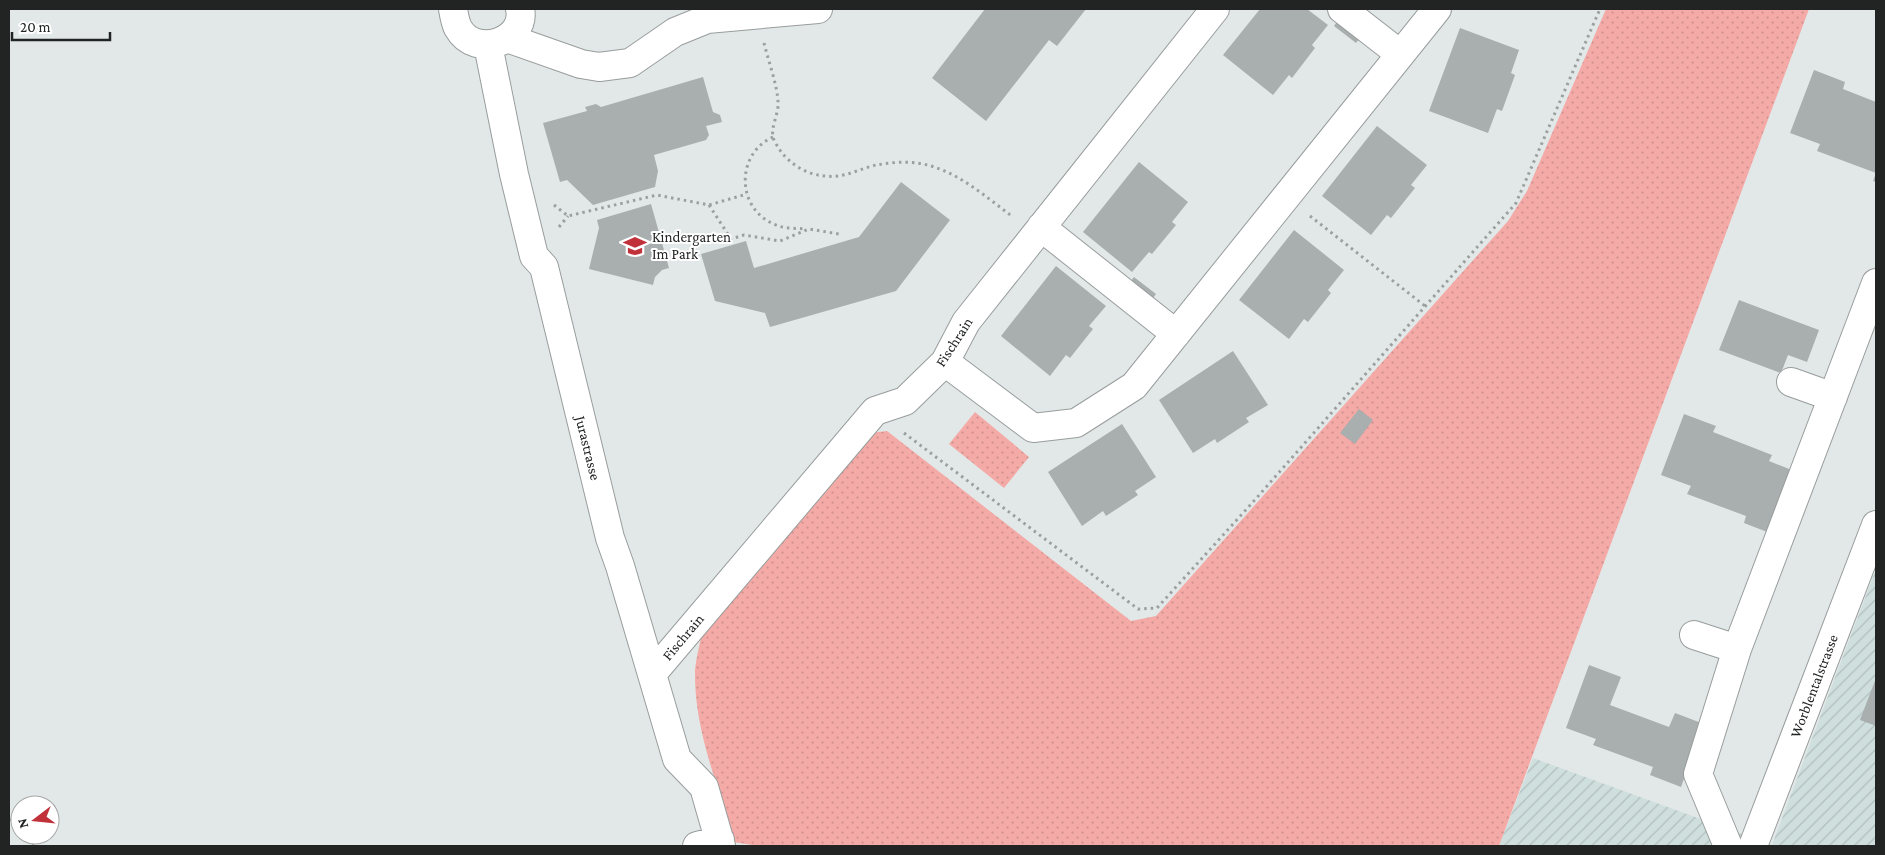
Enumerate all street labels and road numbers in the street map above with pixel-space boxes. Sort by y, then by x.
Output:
street label: Fischrain [932,314,976,370]
street label: Jurastrasse [571,412,604,482]
street label: Fischrain [659,611,707,663]
street label: Worblentalstrasse [1787,632,1841,740]

